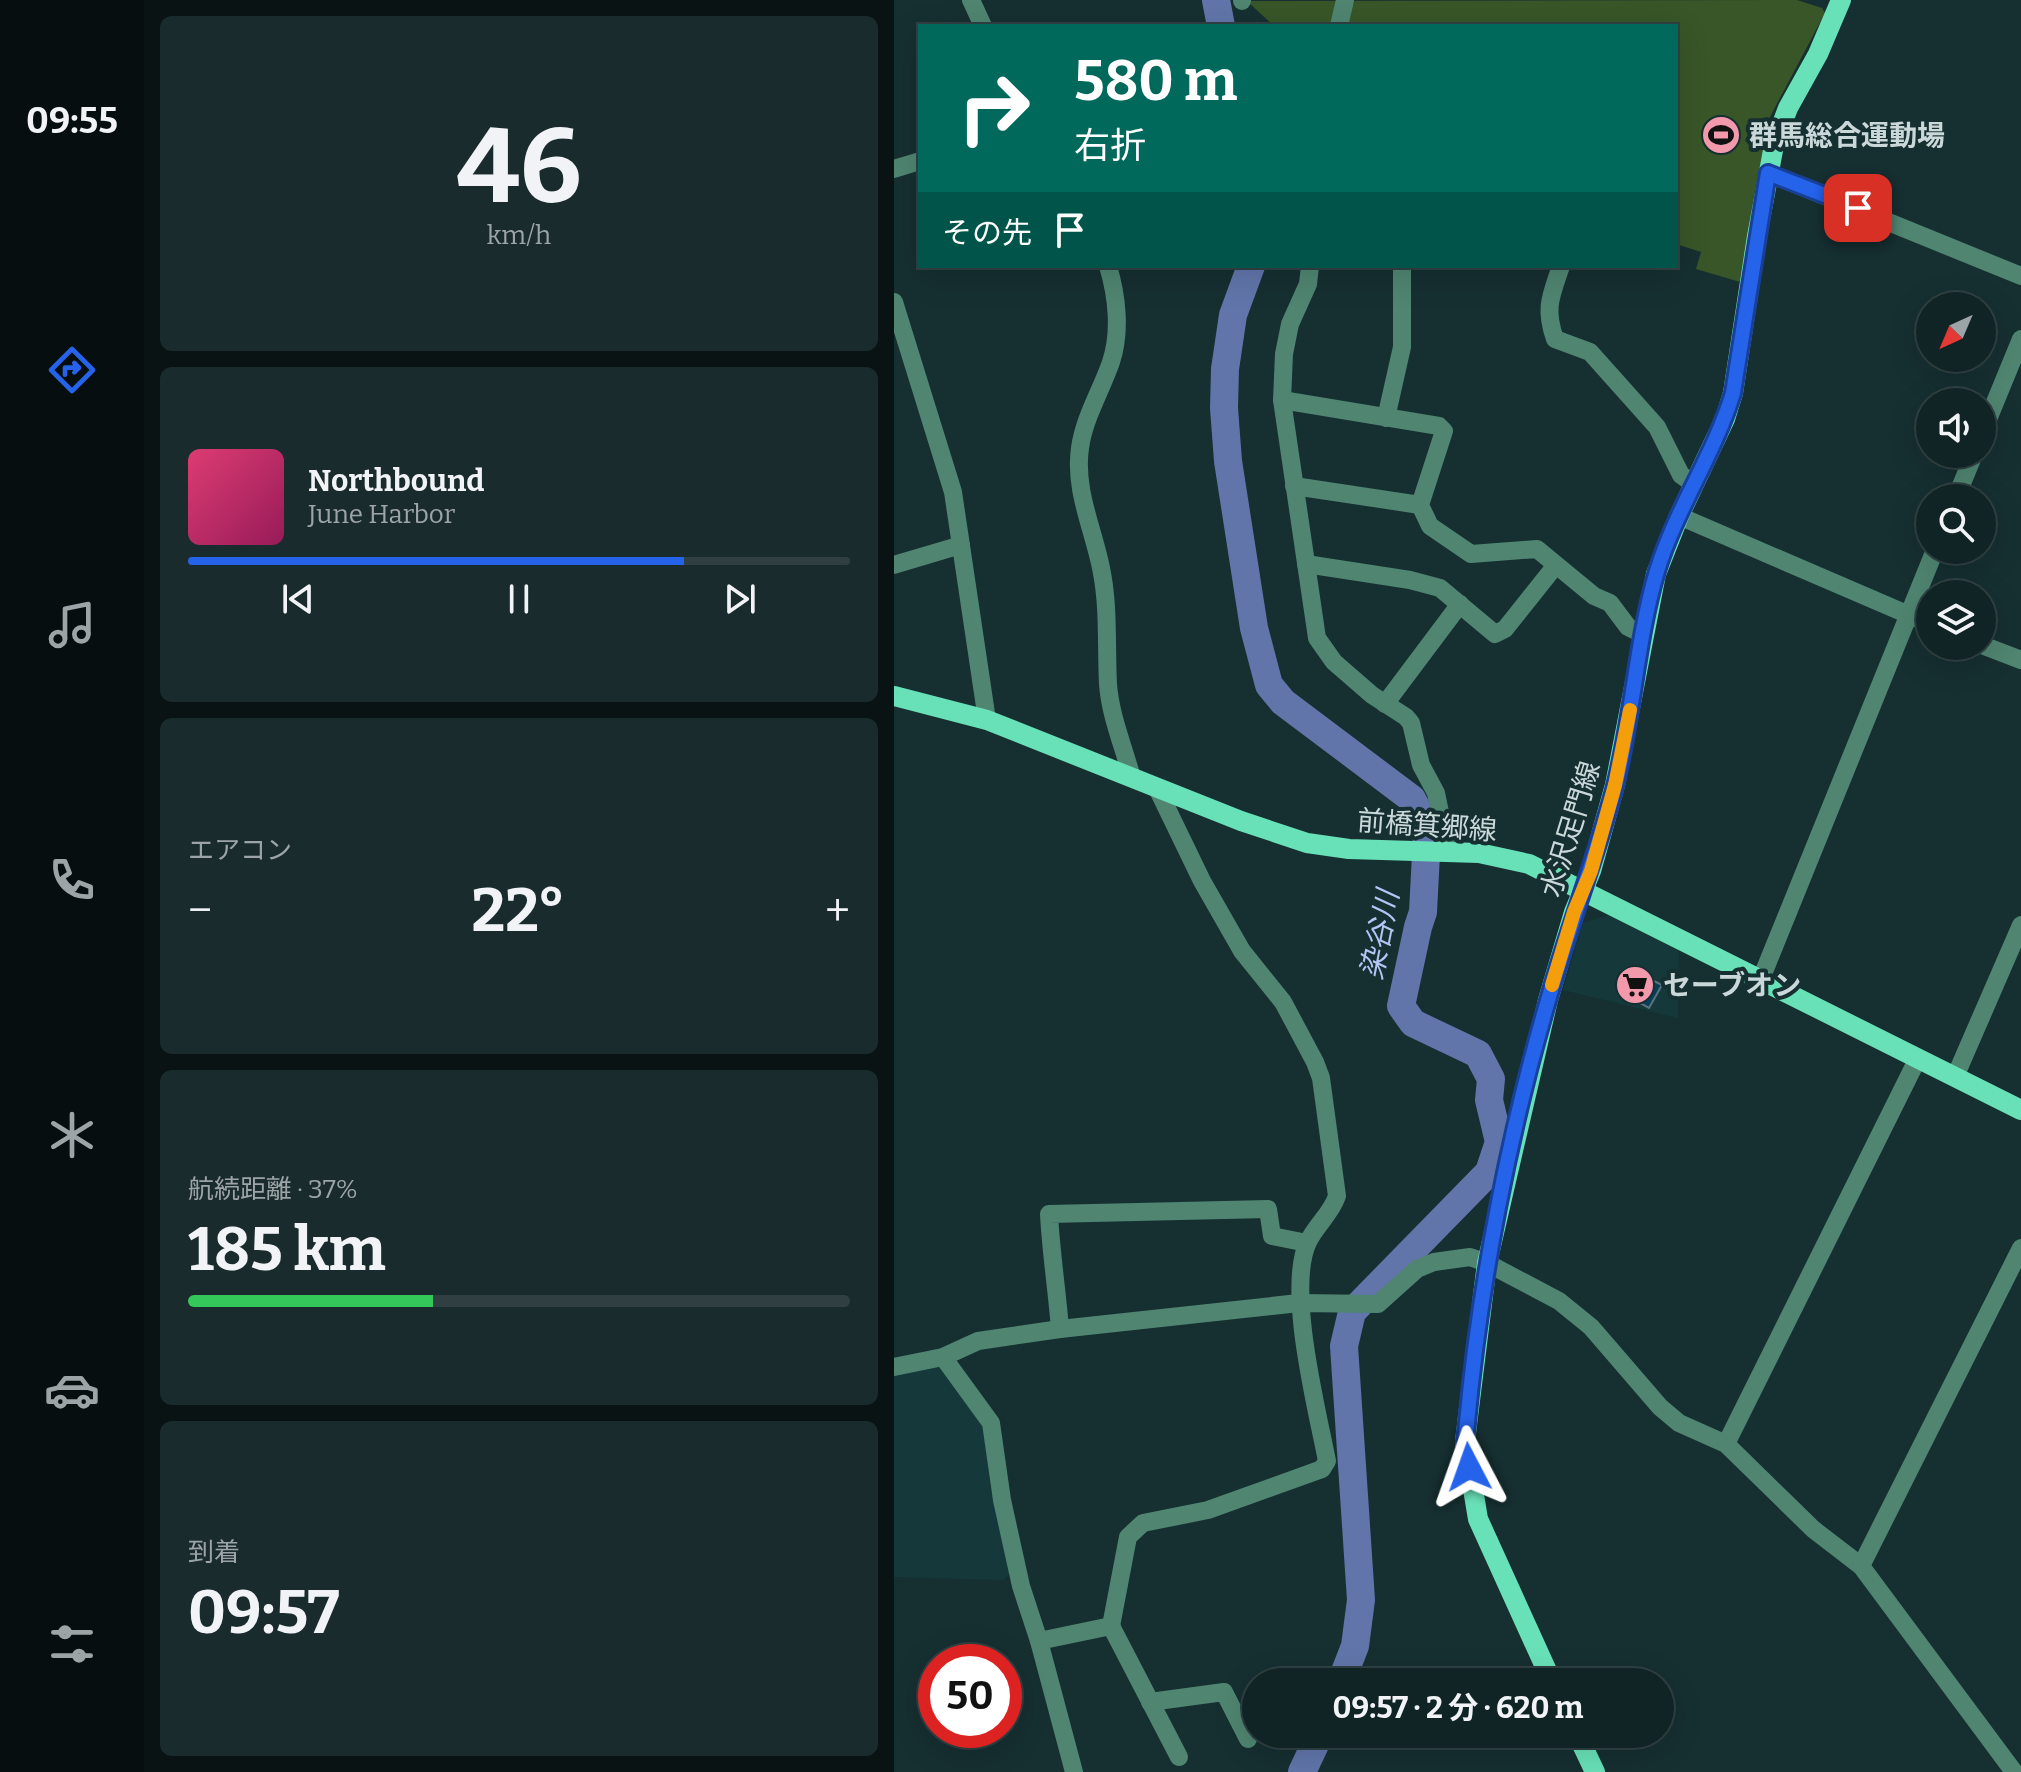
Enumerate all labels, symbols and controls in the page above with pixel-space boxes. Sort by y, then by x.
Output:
text: 580 m [1074,48,1237,115]
icon: right [942,56,1046,160]
text: 09:55 [26,99,118,143]
text: 46 [457,105,581,230]
sports icon: 群馬総合運動場 [1700,114,1742,156]
place label: 群馬総合運動場 [1749,119,1945,152]
text: 右折 [1074,124,1146,168]
pin [1824,174,1892,242]
icon: arrive [1836,186,1880,230]
icon: arrive [1048,208,1092,252]
text: その先 [942,215,1032,251]
text: km/h [487,220,551,251]
north arrow [1916,292,1996,372]
map controls [1916,292,1996,660]
icon: directions [44,342,100,398]
button: sound [1916,388,1996,468]
text: Northbound [308,463,484,499]
button: search [1916,484,1996,564]
text: June Harbor [308,499,455,530]
icon: previous [276,577,320,621]
icon: pause [497,577,541,621]
icon: next [718,577,762,621]
button: layers [1916,580,1996,660]
icon: music [44,597,100,653]
street label: 水沢足門線 [1534,757,1607,901]
street label: 前橋箕郷線 [1356,804,1498,847]
text: エアコン [188,835,292,866]
icon: phone [44,852,100,908]
text: 22° [472,875,566,947]
text: − [188,884,212,937]
text: + [825,884,850,937]
water label: 染谷川 [1354,884,1407,983]
supermarket icon: セーブオン [1614,964,1656,1006]
place label: セーブオン [1663,969,1801,1002]
icon: climate [44,1107,100,1163]
text: 航続距離 · 37% [188,1174,358,1205]
text: 185 km [188,1214,386,1286]
icon: car [44,1362,100,1418]
position arrow [1427,1425,1511,1509]
text: 到着 [188,1537,240,1568]
text: 09:57 [188,1577,339,1649]
icon: filters [44,1616,100,1672]
speed limit sign: 50 [918,1644,1022,1748]
text: 09:57 · 2 分 · 620 m [1333,1690,1583,1726]

